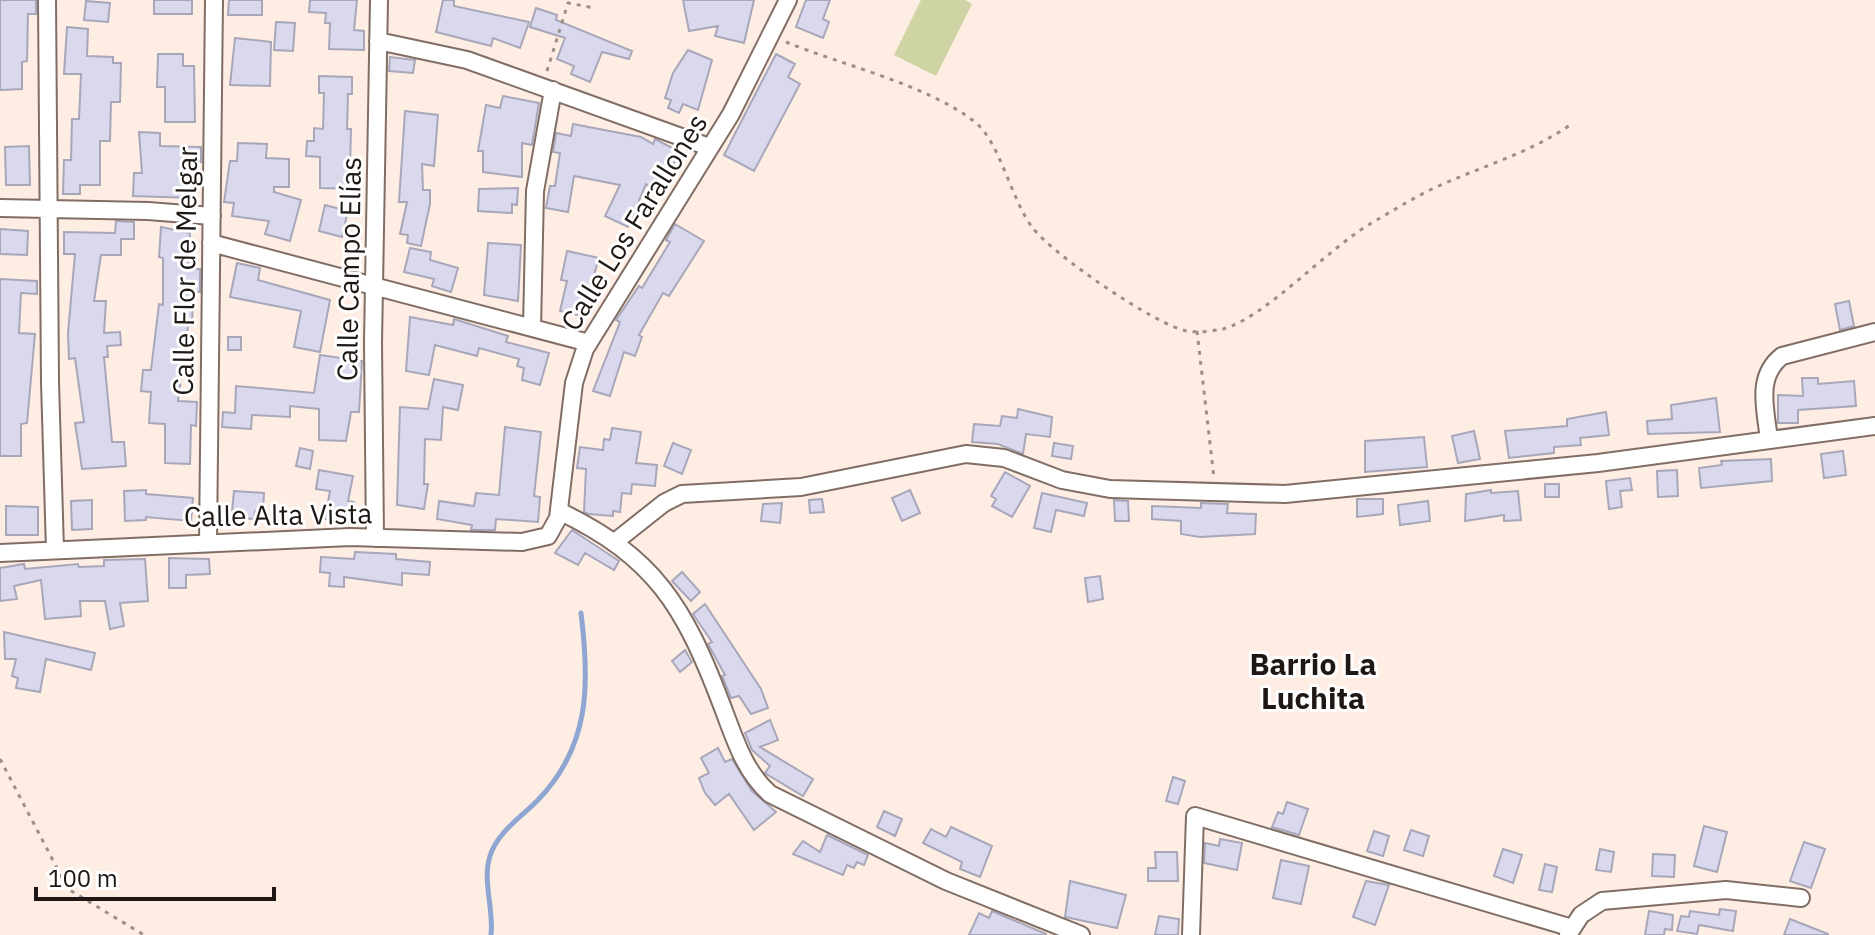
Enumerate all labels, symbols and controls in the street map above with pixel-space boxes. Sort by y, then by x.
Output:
street label: Calle Los Farallones [552,106,715,337]
street label: Calle Flor de Melgar [164,146,205,396]
street label: Calle Campo Elías [328,157,369,381]
street label: Calle Alta Vista [183,494,373,535]
district label: Barrio La Luchita [1250,644,1377,717]
scale bar [36,851,274,901]
text: 100 m [48,862,118,894]

